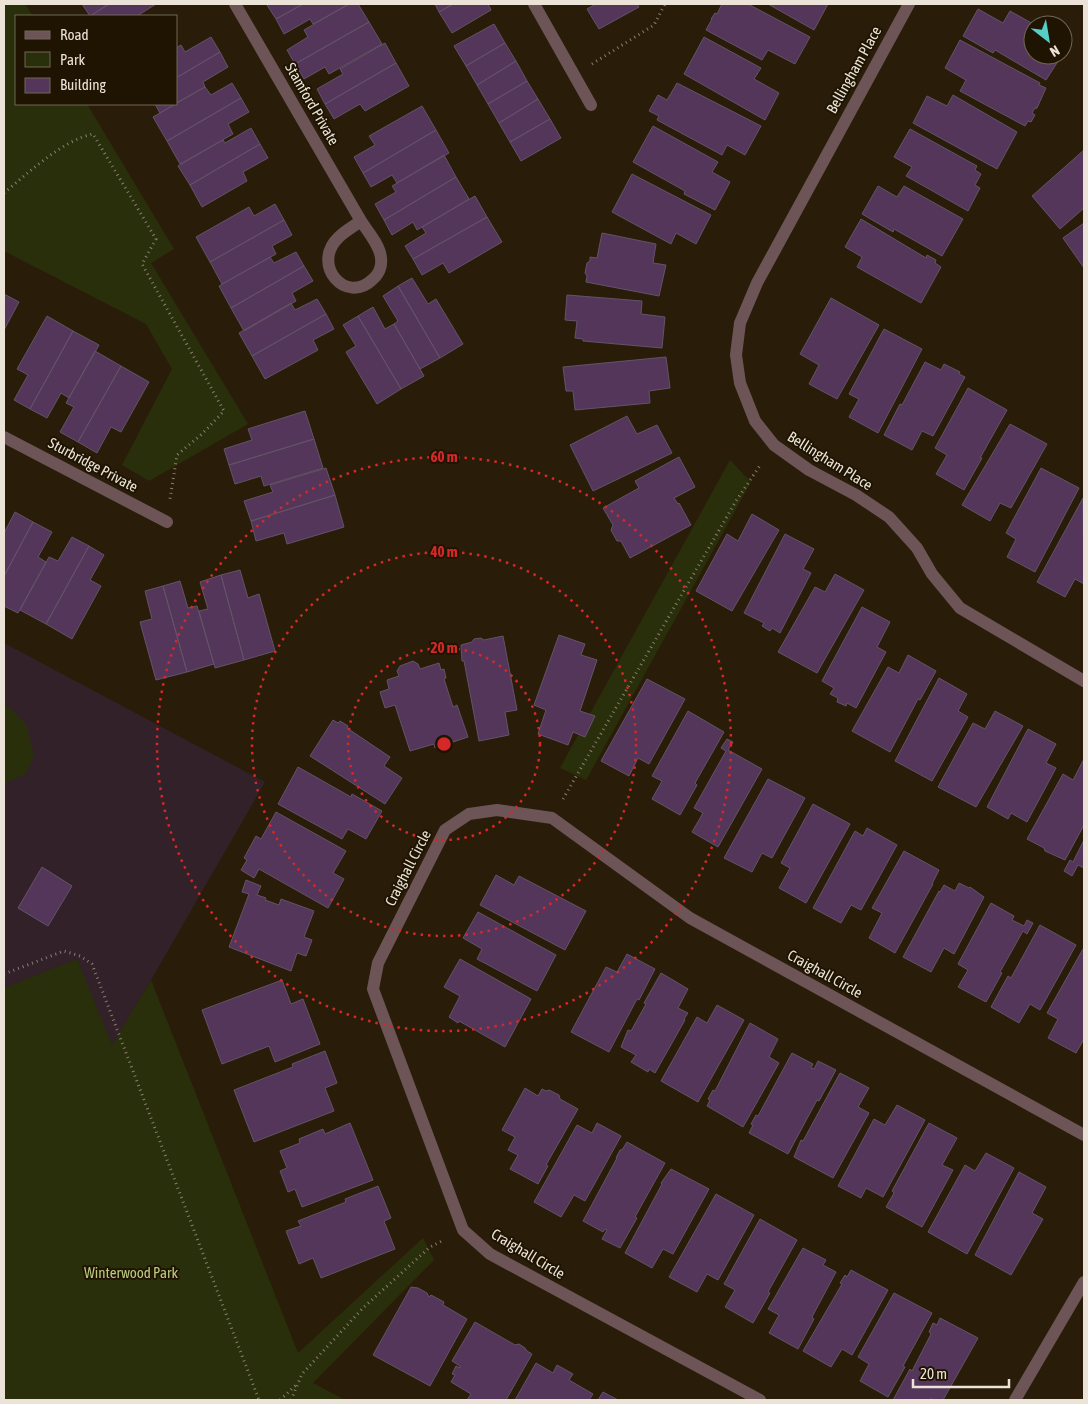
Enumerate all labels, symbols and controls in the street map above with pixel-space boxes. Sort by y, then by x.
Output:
legend [15,15,178,105]
north arrow [1023,15,1073,65]
street label: Bellingham Place [823,23,885,116]
text: Road [60,26,89,43]
text: N [1047,42,1062,60]
text: Park [60,51,85,68]
street label: Stamford Private [282,59,343,148]
text: Building [60,76,106,93]
street label: Bellingham Place [785,428,876,494]
street label: Sturbridge Private [46,434,141,495]
text: 60 m [431,448,458,465]
text: 40 m [430,543,458,560]
text: 20 m [431,639,458,656]
centre of rings [435,735,453,753]
street label: Craighall Circle [381,827,434,909]
street label: Craighall Circle [785,946,866,1001]
street label: Craighall Circle [488,1225,568,1282]
park label: Winterwood Park [84,1264,178,1281]
scale bar [913,1356,1009,1388]
text: 20 m [920,1365,947,1382]

